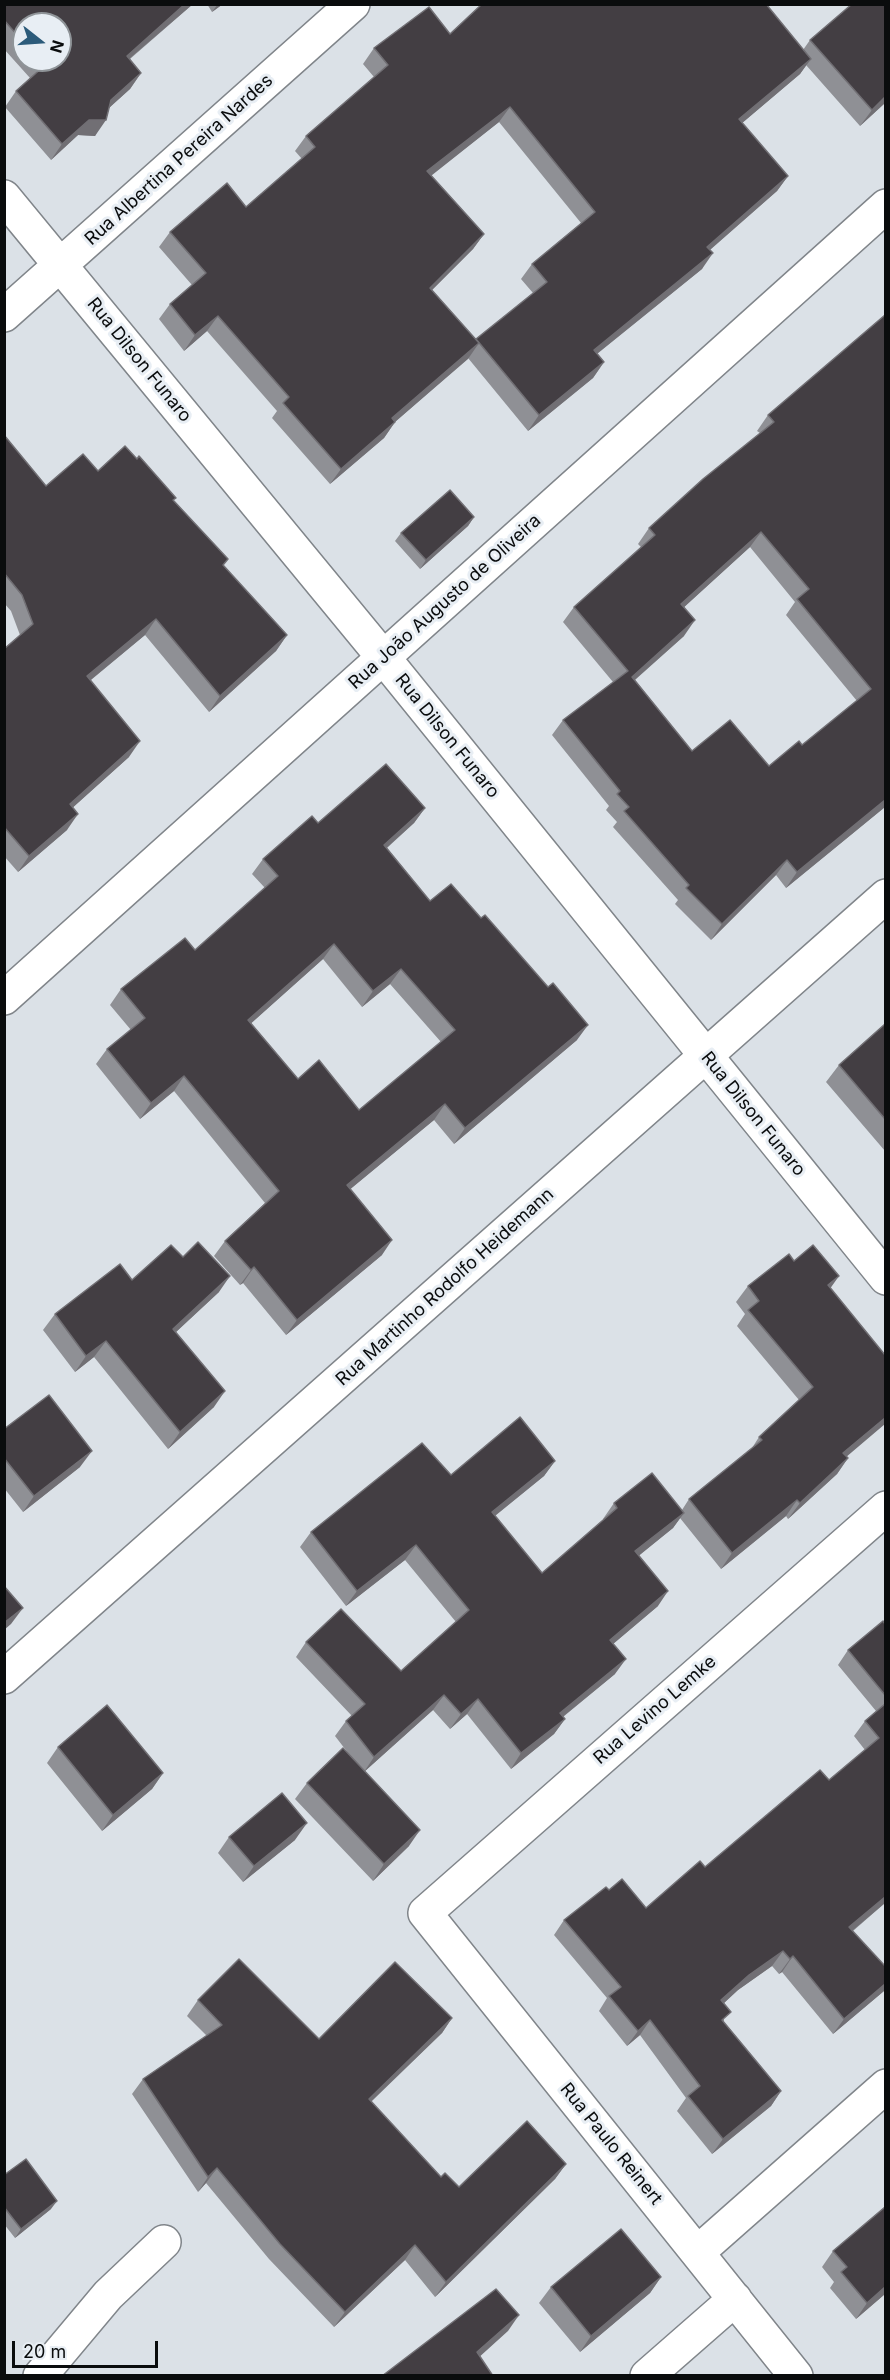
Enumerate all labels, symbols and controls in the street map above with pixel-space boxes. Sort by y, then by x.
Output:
north arrow [12,12,72,72]
text: N [46,38,69,55]
street label: Rua Albertina Pereira Nardes [81,70,277,250]
street label: Rua Dilson Funaro [82,293,196,427]
street label: Rua João Augusto de Oliveira [345,510,545,694]
street label: Rua Dilson Funaro [390,669,504,803]
street label: Rua Dilson Funaro [696,1047,810,1181]
street label: Rua Martinho Rodolfo Heidemann [332,1183,558,1391]
street label: Rua Levino Lemke [589,1651,721,1769]
street label: Rua Paulo Reinert [555,2079,667,2209]
scale bar [15,2329,160,2367]
text: 20 m [23,2341,66,2362]

